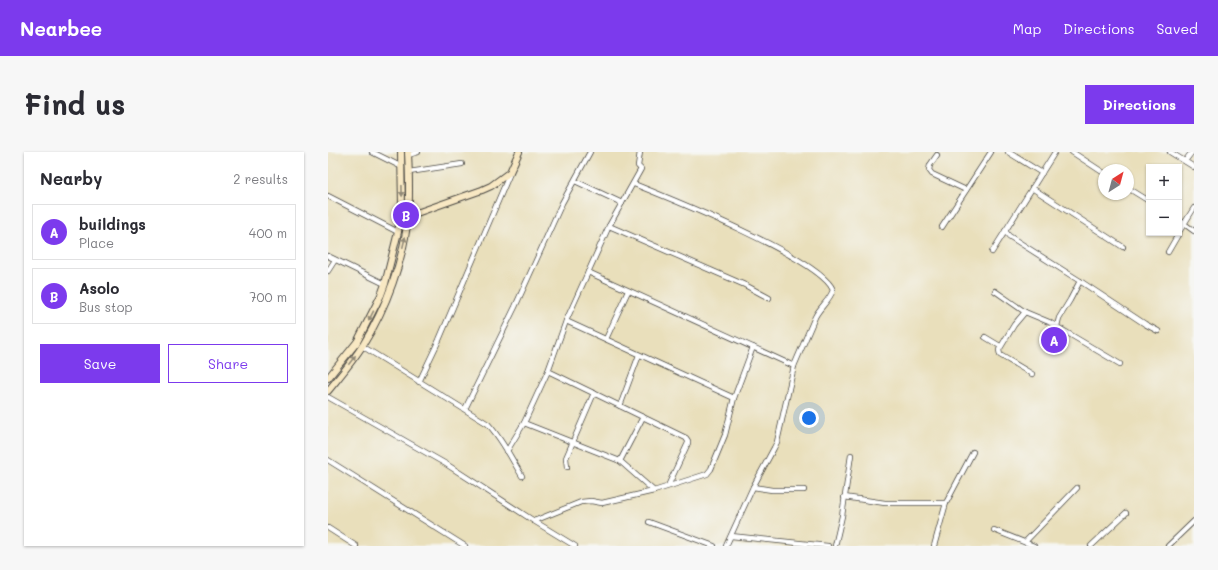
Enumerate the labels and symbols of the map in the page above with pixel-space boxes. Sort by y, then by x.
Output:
north arrow [1098,164,1134,200]
one-way arrow [399,185,405,198]
pin: B [393,200,419,230]
one-way arrow [401,236,407,248]
one-way arrow [367,310,374,322]
pin: A [1041,325,1067,355]
one-way arrow [347,354,356,365]
your location [799,408,819,428]

